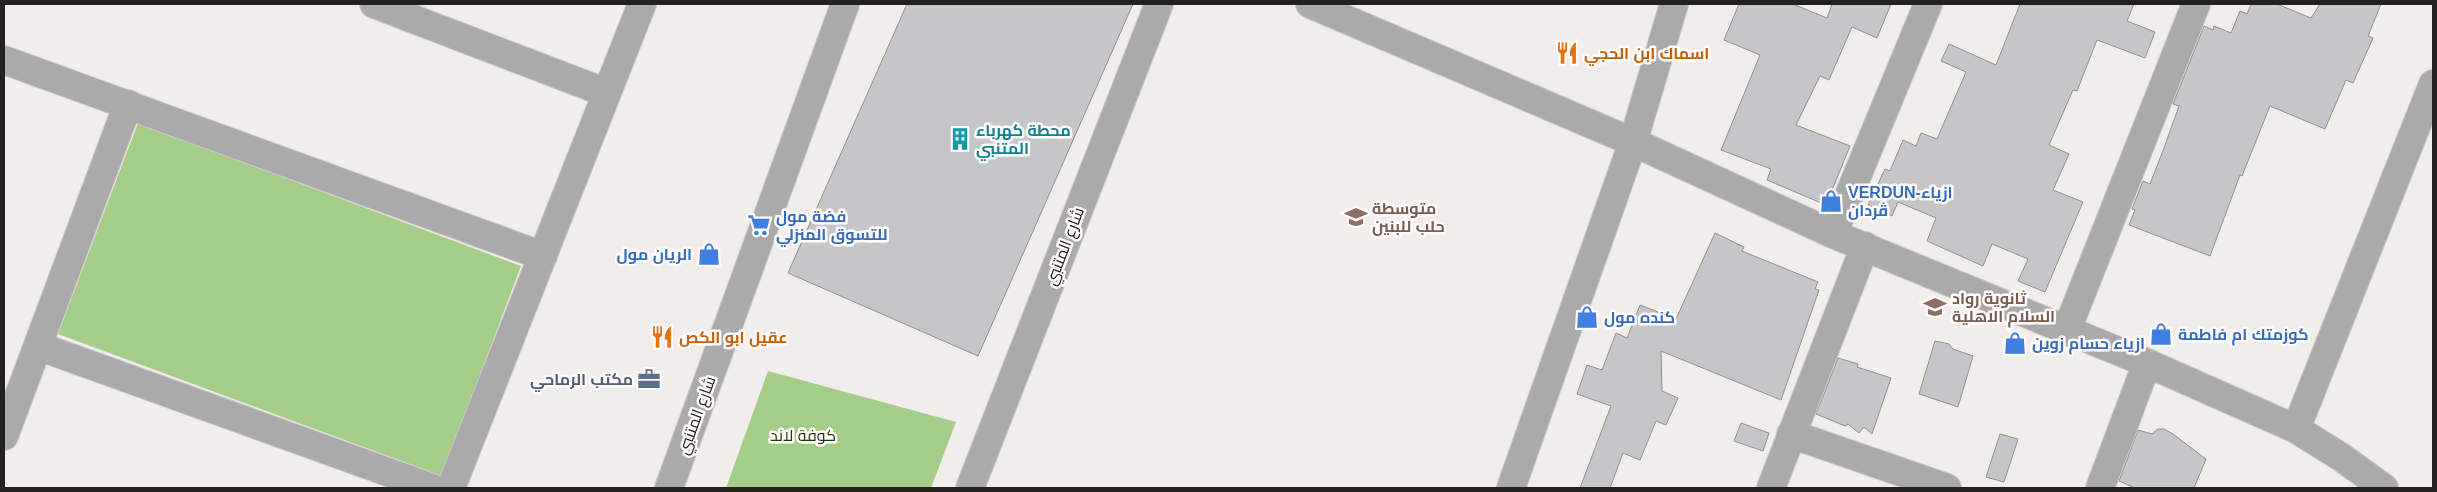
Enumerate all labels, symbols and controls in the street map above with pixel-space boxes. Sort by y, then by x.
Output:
restaurant icon: اسماك ابن الحجي [1554,40,1580,66]
place label: اسماك ابن الحجي [1584,45,1709,66]
place label: محطة كهرباء المتنبي [976,122,1071,161]
building icon: محطة كهرباء المتنبي [947,126,973,152]
place label: VERDUN-ازياء ڤردان [1848,184,1953,220]
shop icon: VERDUN-ازياء ڤردان [1818,188,1844,214]
place label: متوسطة حلب للبنين [1372,200,1445,236]
school or university icon: متوسطة حلب للبنين [1343,204,1369,230]
street label: شارع المتنبي [1042,205,1092,289]
place label: فضة مول للتسوق المنزلي [776,208,888,247]
supermarket icon: فضة مول للتسوق المنزلي [746,212,772,238]
shop icon: الريان مول [696,241,722,267]
place label: الريان مول [617,246,692,264]
place label: ثانوية رواد السلام الاهلية [1952,290,2055,328]
school or university icon: ثانوية رواد السلام الاهلية [1922,294,1948,320]
shop icon: كنده مول [1574,304,1600,330]
place label: كنده مول [1604,309,1675,327]
shop icon: كوزمتك ام فاطمة [2148,321,2174,347]
restaurant icon: عقيل ابو الكص [649,324,675,350]
place label: كوزمتك ام فاطمة [2178,326,2309,346]
place label: عقيل ابو الكص [679,329,787,347]
shop icon: ازياء حسام زوين [2002,330,2028,356]
place label: ازياء حسام زوين [2032,335,2145,355]
office icon: مكتب الرماحي [636,366,662,392]
place label: مكتب الرماحي [530,371,633,392]
street label: شارع المتنبي [674,374,723,458]
park label: كوفة لاند [770,427,836,445]

